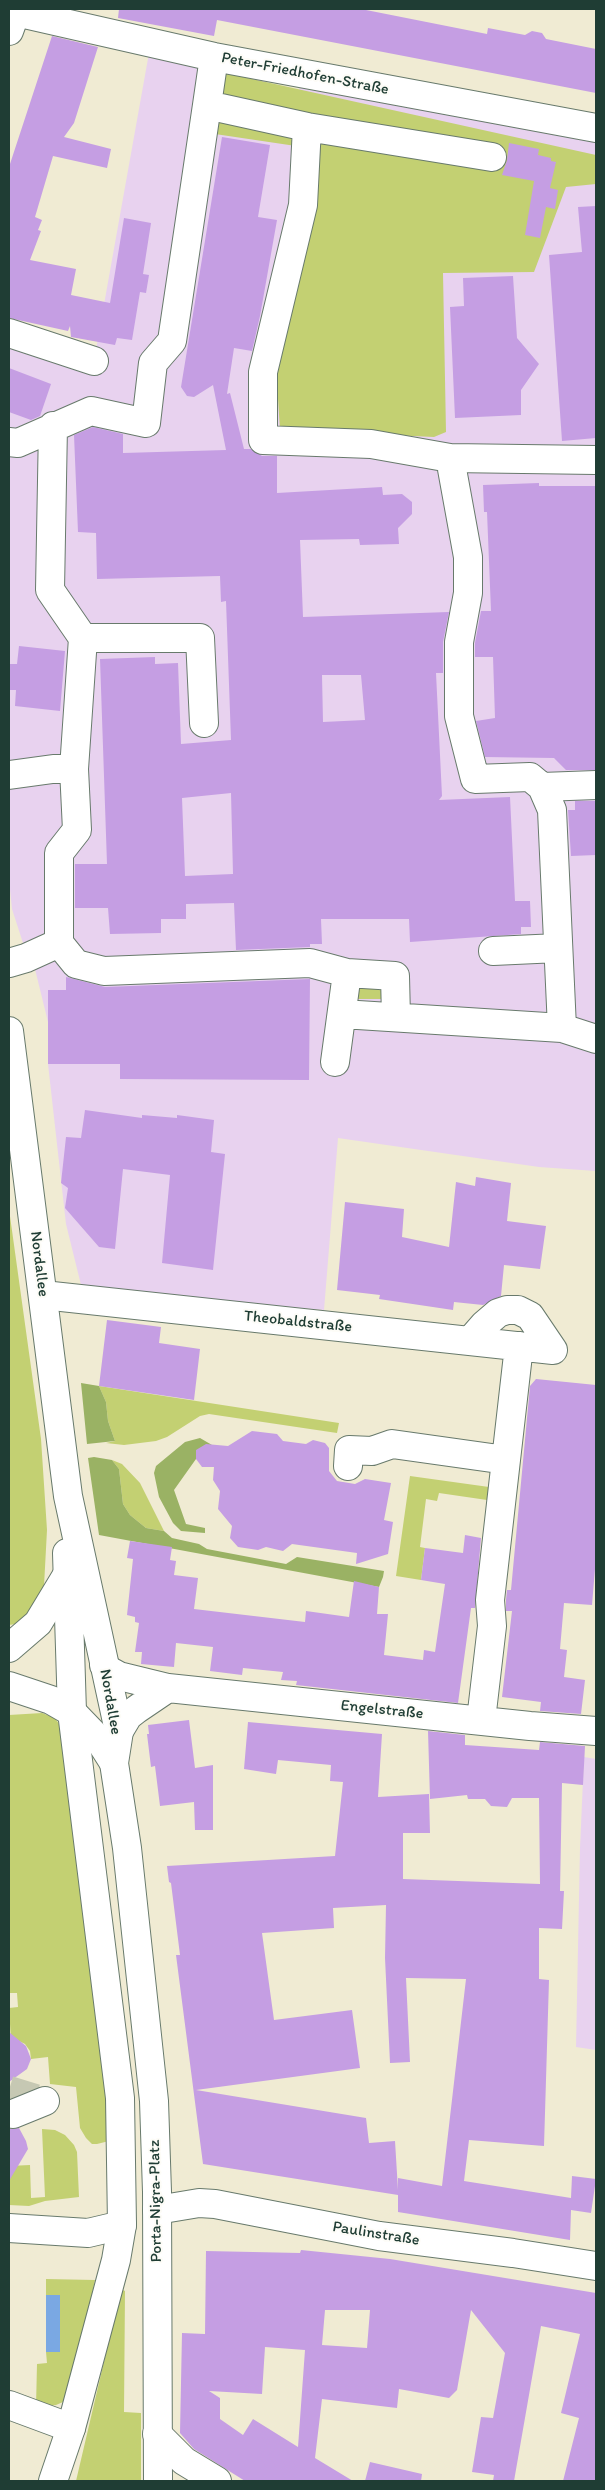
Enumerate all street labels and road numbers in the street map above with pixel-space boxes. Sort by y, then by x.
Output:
street label: Peter-Friedhofen-Straße [220,48,390,100]
street label: Nordallee [25,1230,53,1298]
street label: Theobaldstraße [243,1307,353,1337]
street label: Nordallee [95,1668,125,1736]
street label: Engelstraße [340,1696,424,1724]
street label: Porta-Nigra-Platz [145,2139,167,2263]
street label: Paulinstraße [331,2218,421,2250]

